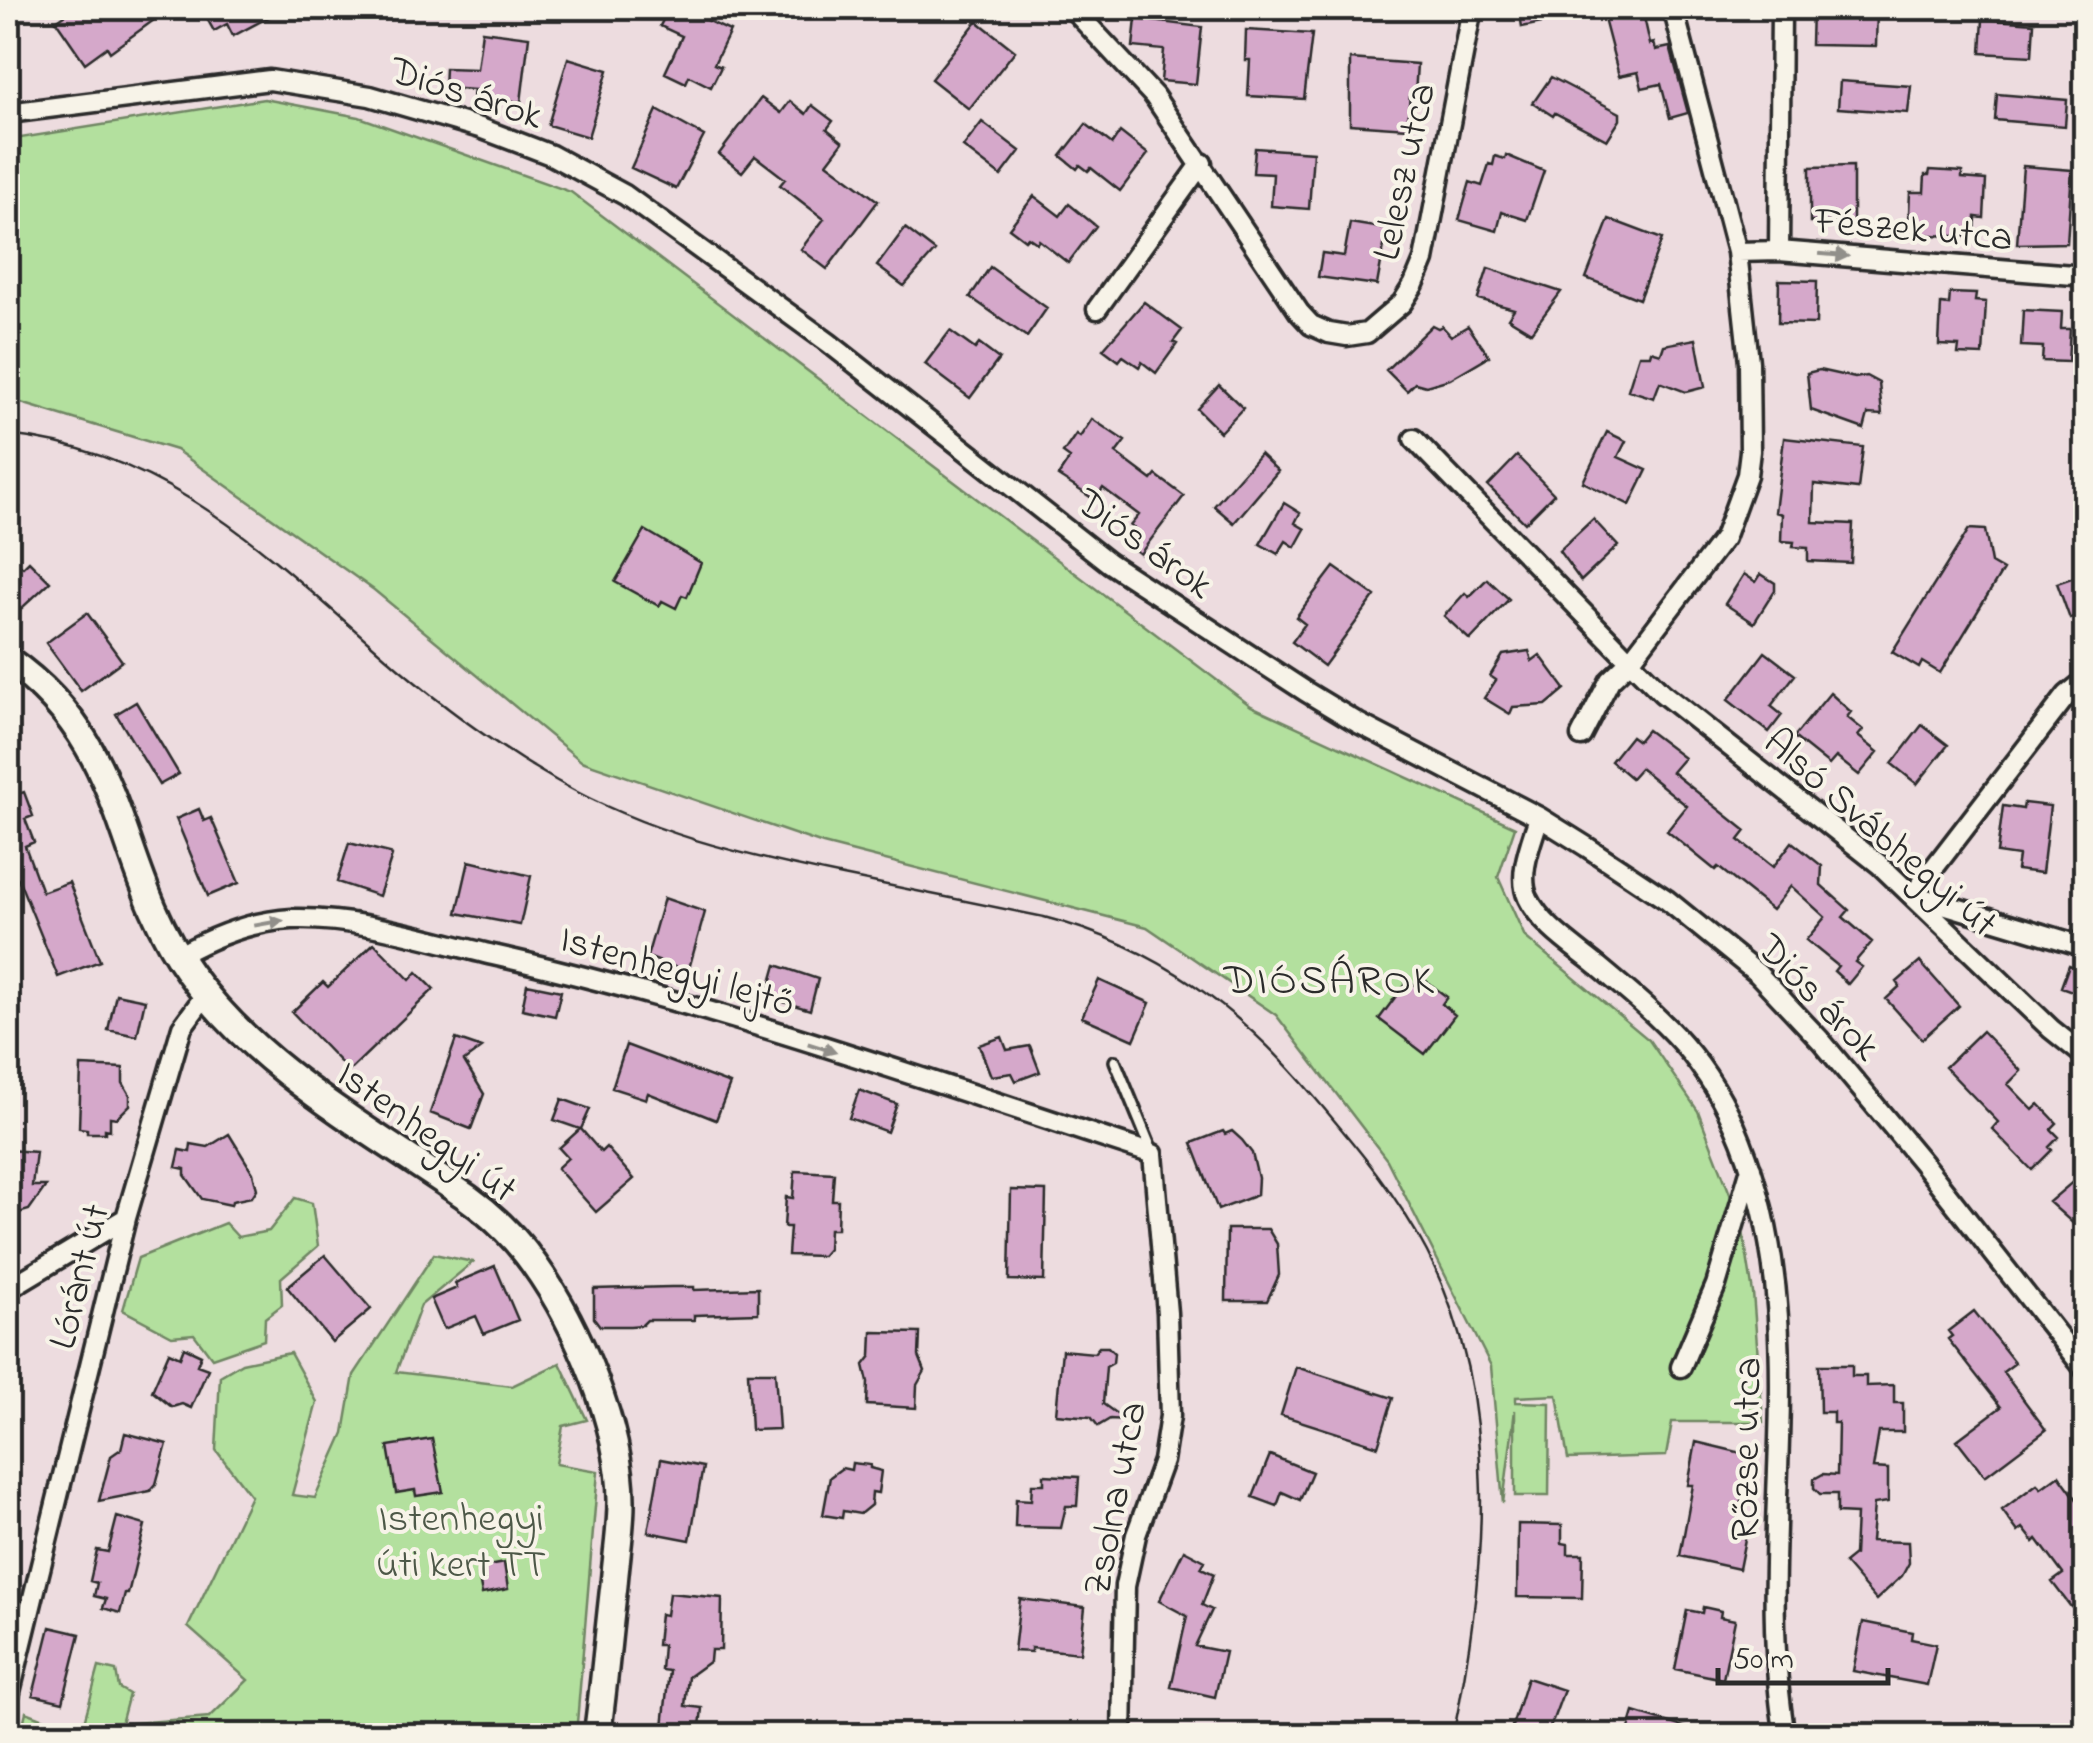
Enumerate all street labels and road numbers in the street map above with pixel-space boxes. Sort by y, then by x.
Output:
street label: Diós árok [381,43,550,148]
street label: Lelesz utca [1359,78,1454,266]
street label: Fészek utca [1811,193,2015,270]
street label: Diós árok [1062,475,1225,616]
street label: Alsó Svábhegyi út [1749,716,2009,953]
street label: Istenhegyi lejtő [552,912,801,1035]
street label: Diós árok [1740,921,1893,1077]
street label: Istenhegyi út [322,1048,528,1220]
street label: Lóránt út [35,1198,128,1356]
street label: Rőzse utca [1717,1357,1780,1541]
street label: Zsolna utca [1070,1397,1165,1601]

